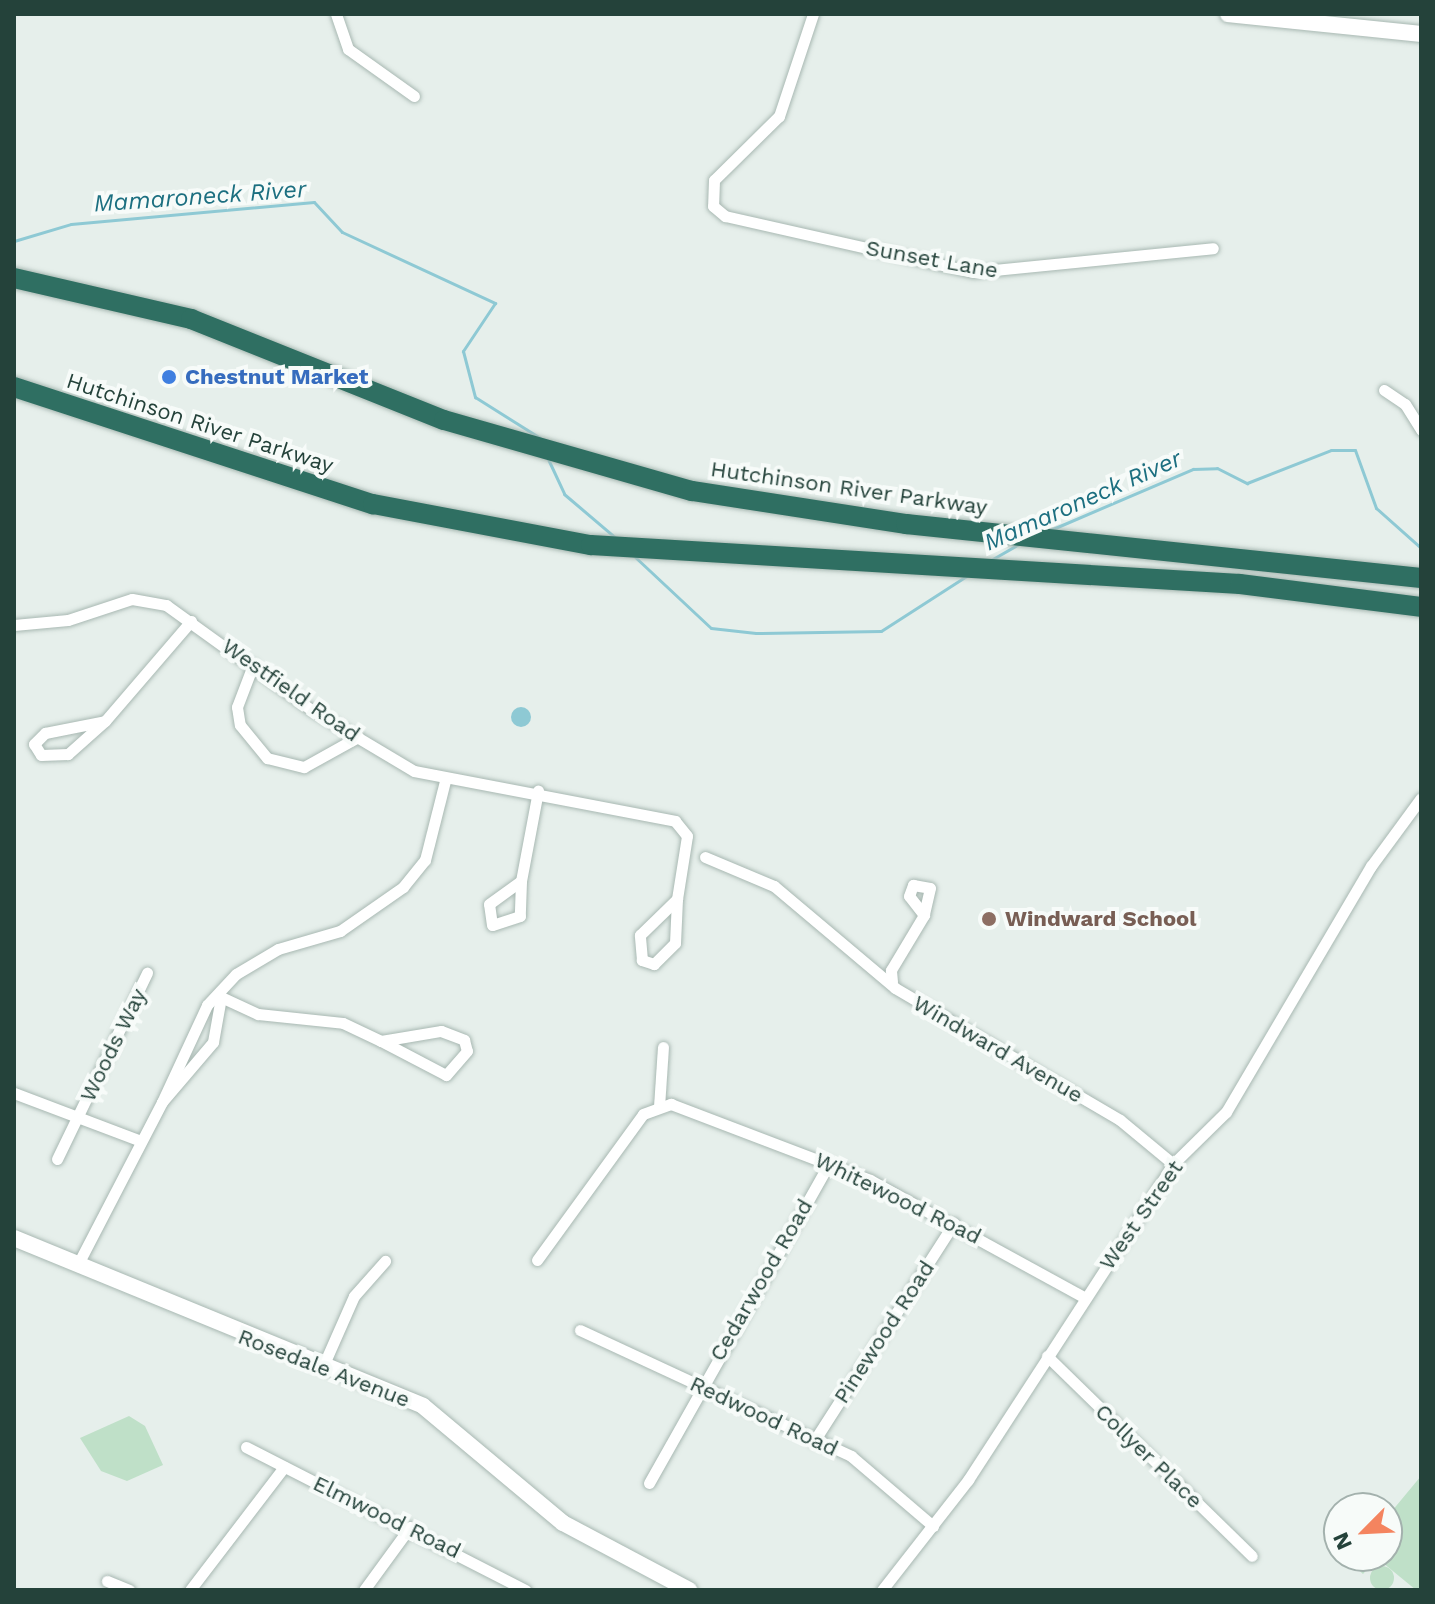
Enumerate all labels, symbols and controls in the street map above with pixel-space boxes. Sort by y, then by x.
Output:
water label: Mamaroneck River [92,175,308,219]
street label: Sunset Lane [864,234,1000,284]
place label: Chestnut Market [185,364,368,390]
street label: Hutchinson River Parkway [63,367,337,479]
marker: Chestnut Market [160,368,178,386]
water label: Mamaroneck River [980,444,1186,558]
street label: Hutchinson River Parkway [709,455,989,521]
street label: Westfield Road [217,633,365,747]
place label: Windward School [1005,906,1196,932]
marker: Windward School [980,910,998,928]
street label: Woods Way [74,984,152,1106]
street label: Windward Avenue [908,989,1088,1109]
street label: Whitewood Road [811,1146,985,1250]
street label: West Street [1094,1155,1188,1275]
street label: Cedarwood Road [704,1194,818,1366]
street label: Pinewood Road [828,1256,940,1408]
street label: Rosedale Avenue [234,1323,414,1413]
street label: Redwood Road [686,1370,842,1462]
street label: Collyer Place [1090,1398,1208,1514]
street label: Elmwood Road [309,1470,465,1564]
north arrow [1323,1492,1403,1572]
text: N [1328,1529,1357,1554]

